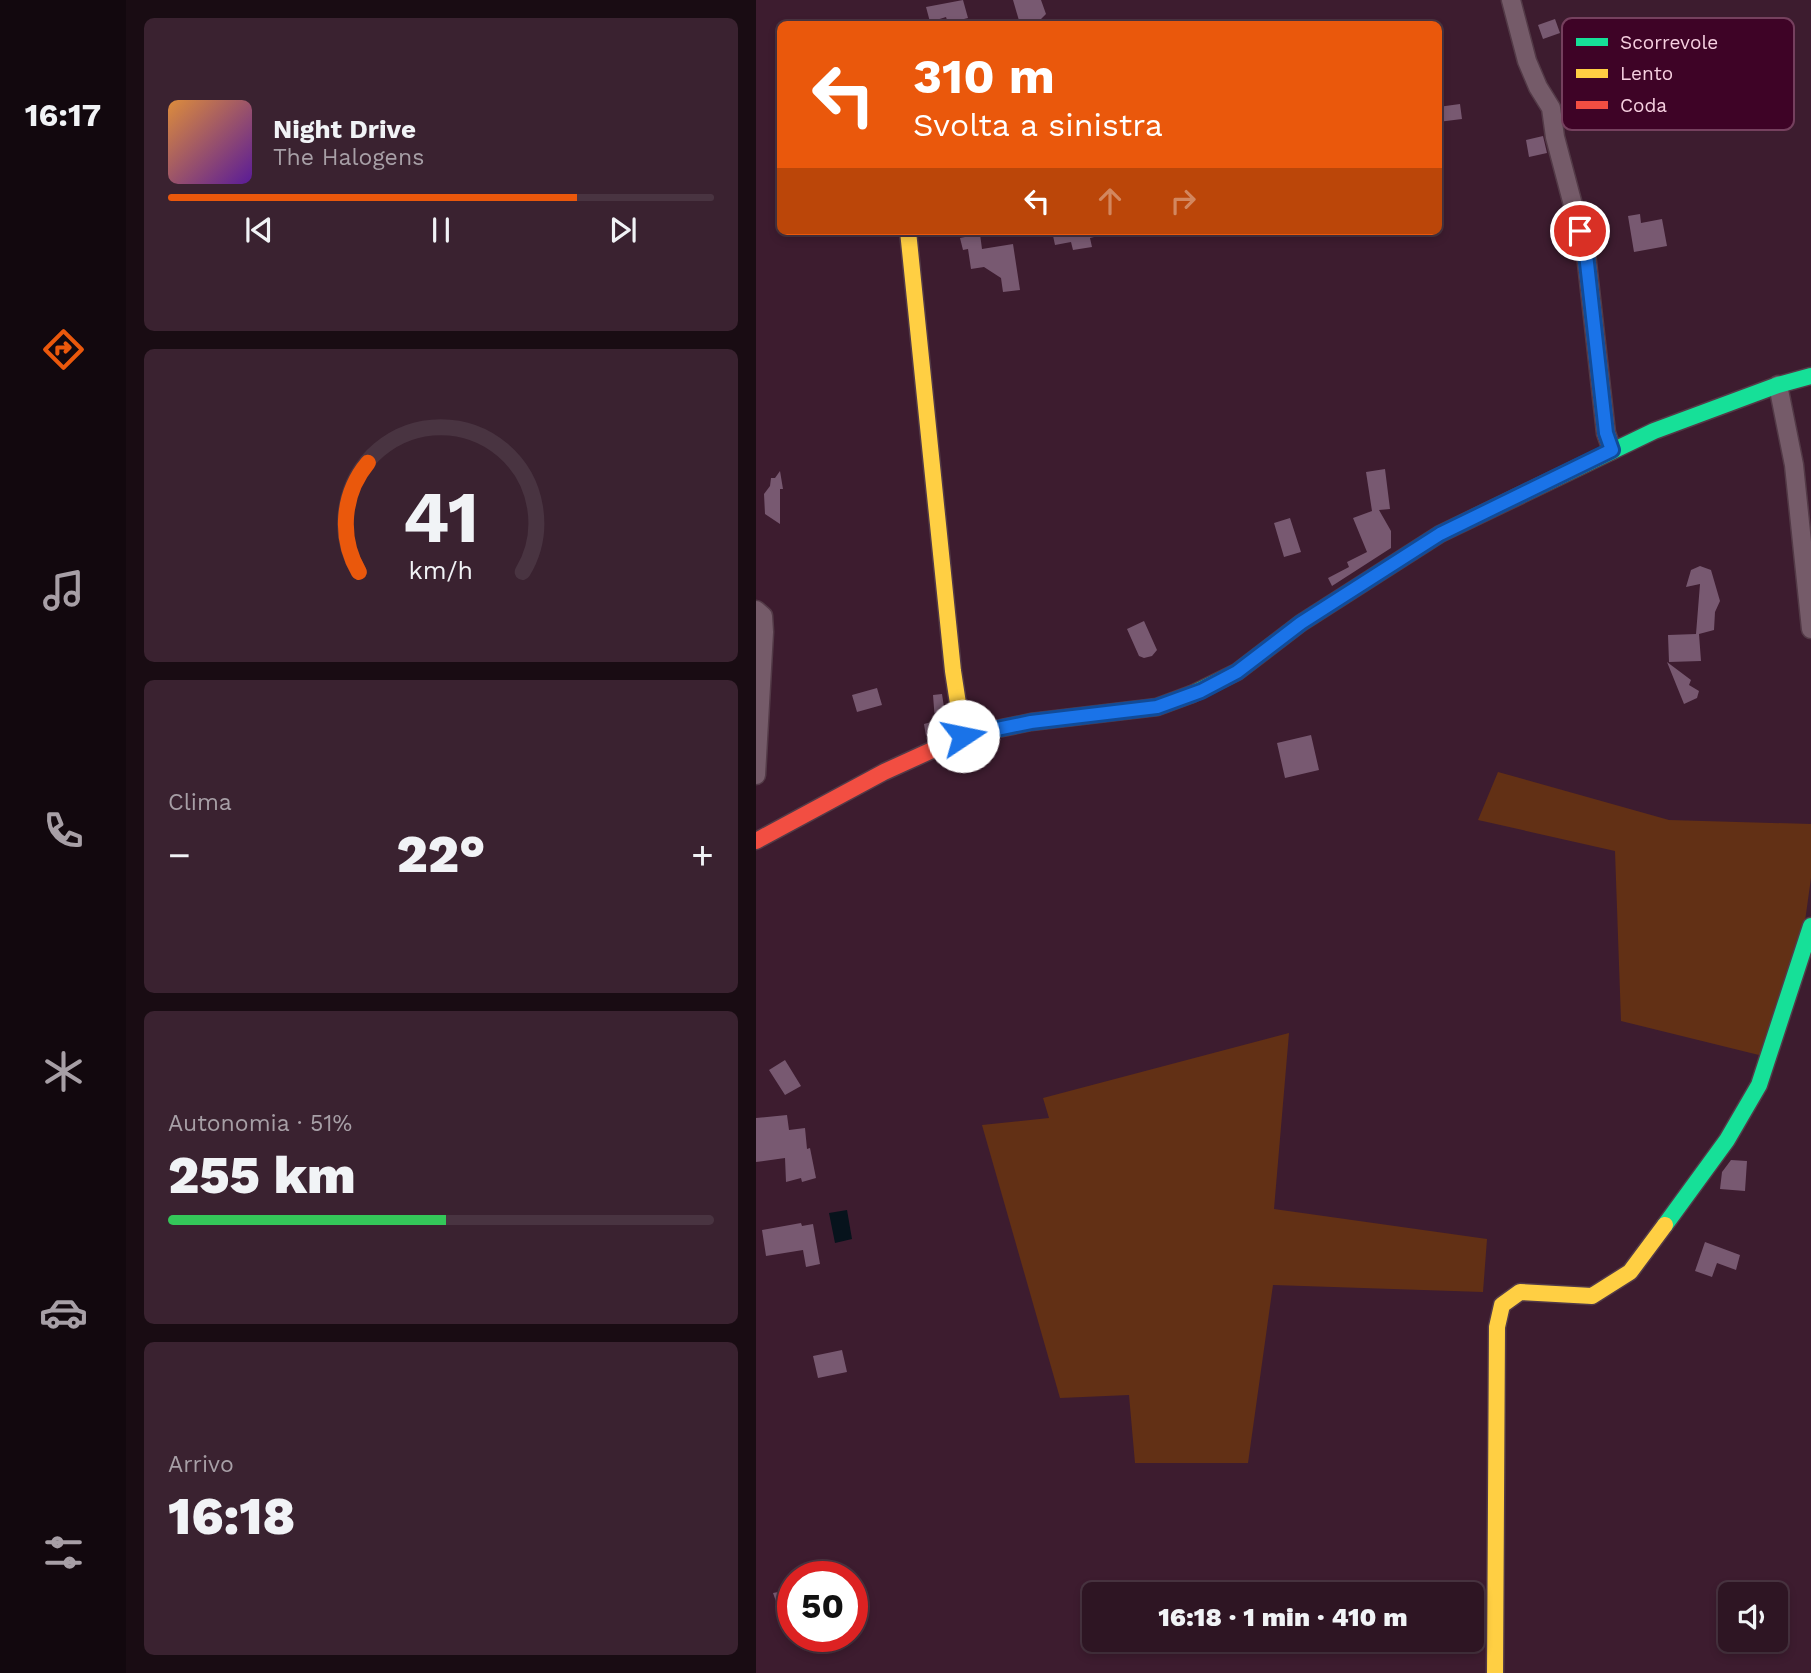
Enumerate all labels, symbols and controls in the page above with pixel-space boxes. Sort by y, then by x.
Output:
legend [1562,18,1794,130]
text: Scorrevole [1620,31,1718,54]
text: 310 m [913,47,1055,105]
icon: left [798,49,889,140]
text: Lento [1620,62,1673,85]
text: Coda [1620,94,1667,117]
text: 16:17 [25,96,101,134]
text: Svolta a sinistra [913,106,1163,144]
text: Night Drive [273,114,416,144]
text: The Halogens [273,144,424,171]
icon: left [1018,182,1056,220]
icon: ahead [1091,182,1129,220]
icon: right [1164,182,1202,220]
pin [1550,201,1610,261]
icon: previous [240,211,278,249]
icon: pause [422,211,460,249]
icon: next [604,211,642,249]
icon: arrive [1561,212,1599,250]
icon: directions [39,325,88,374]
text: 41 [403,474,479,560]
text: km/h [409,555,473,584]
icon: music [39,566,88,615]
position arrow [926,699,1000,773]
text: Clima [168,789,232,816]
icon: phone [39,806,88,855]
text: 22° [397,824,485,885]
text: − [168,833,191,877]
text: + [691,833,714,877]
icon: climate [39,1047,88,1096]
text: Autonomia · 51% [168,1110,352,1137]
text: 255 km [168,1145,356,1206]
icon: car [39,1288,88,1337]
text: Arrivo [168,1451,234,1478]
text: 16:18 [168,1486,295,1547]
icon: filters [39,1528,88,1577]
speed limit sign: 50 [777,1561,868,1652]
map controls [1718,1582,1788,1652]
button: sound [1718,1582,1788,1652]
text: 16:18 · 1 min · 410 m [1158,1602,1408,1632]

